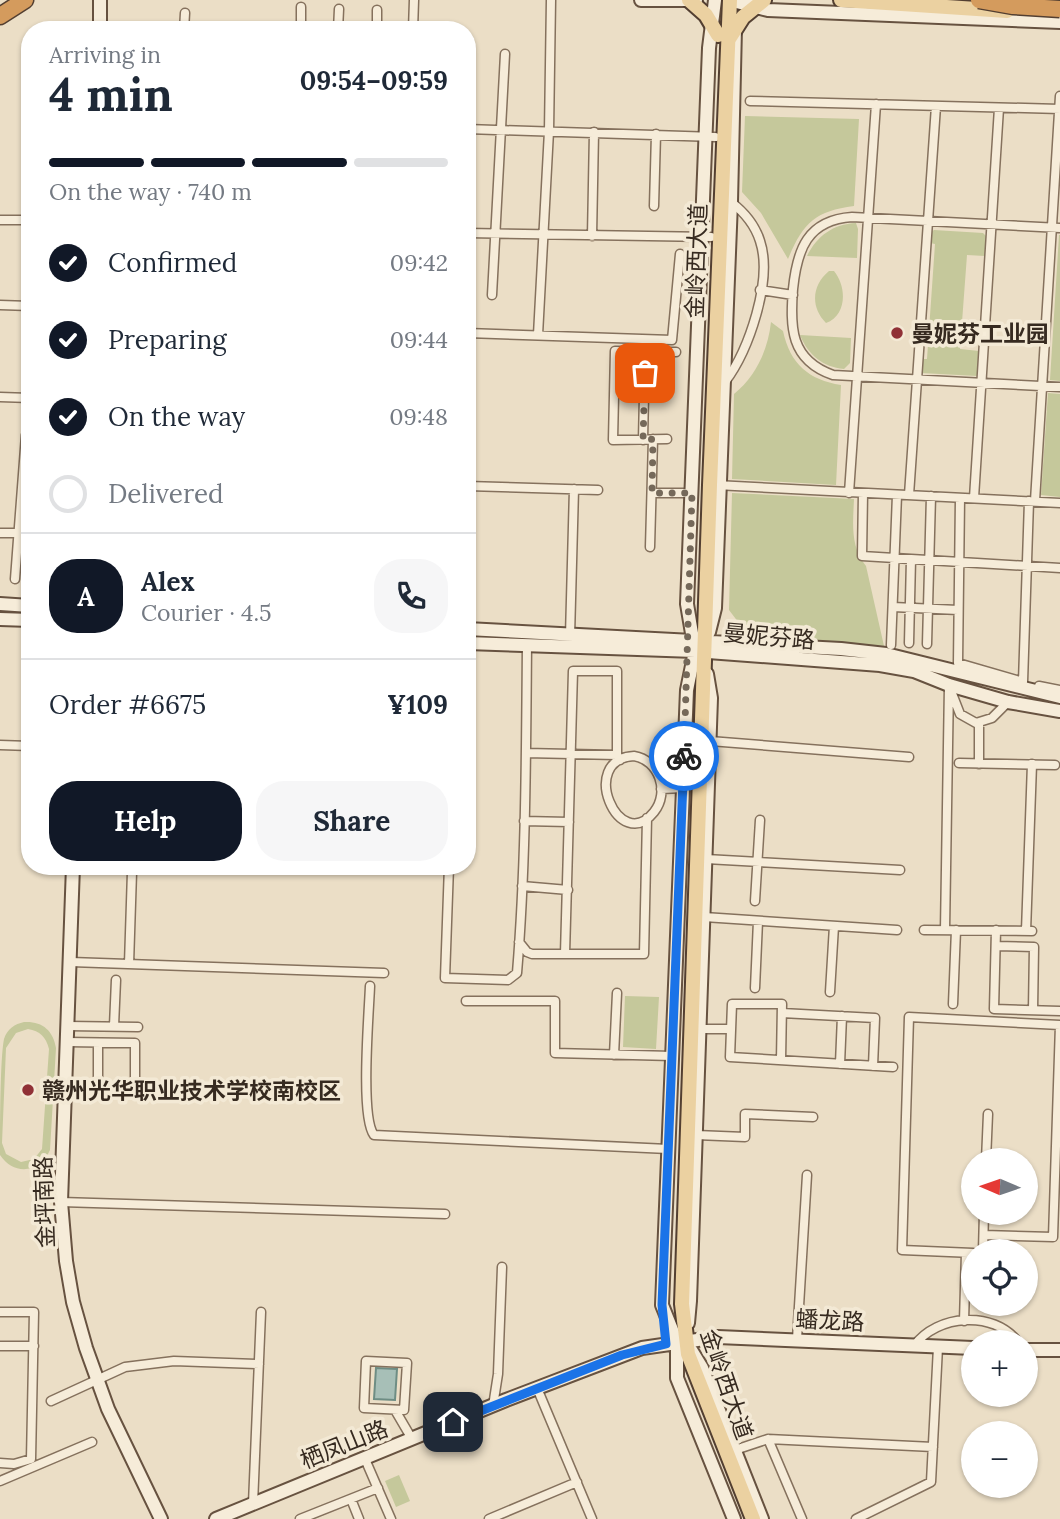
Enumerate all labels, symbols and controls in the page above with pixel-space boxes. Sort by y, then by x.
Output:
text: Arriving in [49,40,161,69]
text: 09:54–09:59 [300,64,448,97]
text: 4 min [49,65,173,124]
text: On the way · 740 m [49,177,252,206]
street label: 金岭西大道 [680,203,712,319]
icon: check [49,244,87,282]
text: Confirmed [108,246,237,279]
text: 09:42 [390,248,448,277]
place label: 曼妮芬工业园 [911,319,1049,348]
icon: check [49,321,87,359]
text: Preparing [108,323,227,356]
text: 09:44 [390,325,448,354]
marker: 曼妮芬工业园 [889,325,905,341]
pin [615,343,675,403]
icon: bag [626,354,664,392]
icon: check [49,398,87,436]
text: On the way [108,400,245,433]
text: 09:48 [389,402,448,431]
text: Delivered [108,477,224,510]
button: phone [374,559,448,633]
text: Alex [141,565,195,598]
text: A [77,580,95,613]
text: Courier · 4.5 [141,598,272,627]
street label: 曼妮芬路 [722,618,816,654]
text: Order #6675 [49,688,206,721]
text: ¥109 [387,688,448,721]
courier [649,721,719,791]
icon: bike [665,737,703,775]
button: Help [49,781,242,861]
button: Share [256,781,448,861]
place label: 赣州光华职业技术学校南校区 [42,1076,341,1105]
marker: 赣州光华职业技术学校南校区 [20,1082,36,1098]
north arrow [961,1148,1038,1225]
map controls [961,1148,1038,1498]
street label: 金坪南路 [28,1156,60,1248]
button: locate [961,1239,1038,1316]
street label: 蟠龙路 [795,1304,865,1336]
street label: 金岭西大道 [695,1325,759,1443]
button: + [961,1330,1038,1407]
pin [423,1392,483,1452]
icon: home [434,1403,472,1441]
street label: 栖凤山路 [296,1413,392,1475]
button: − [961,1421,1038,1498]

